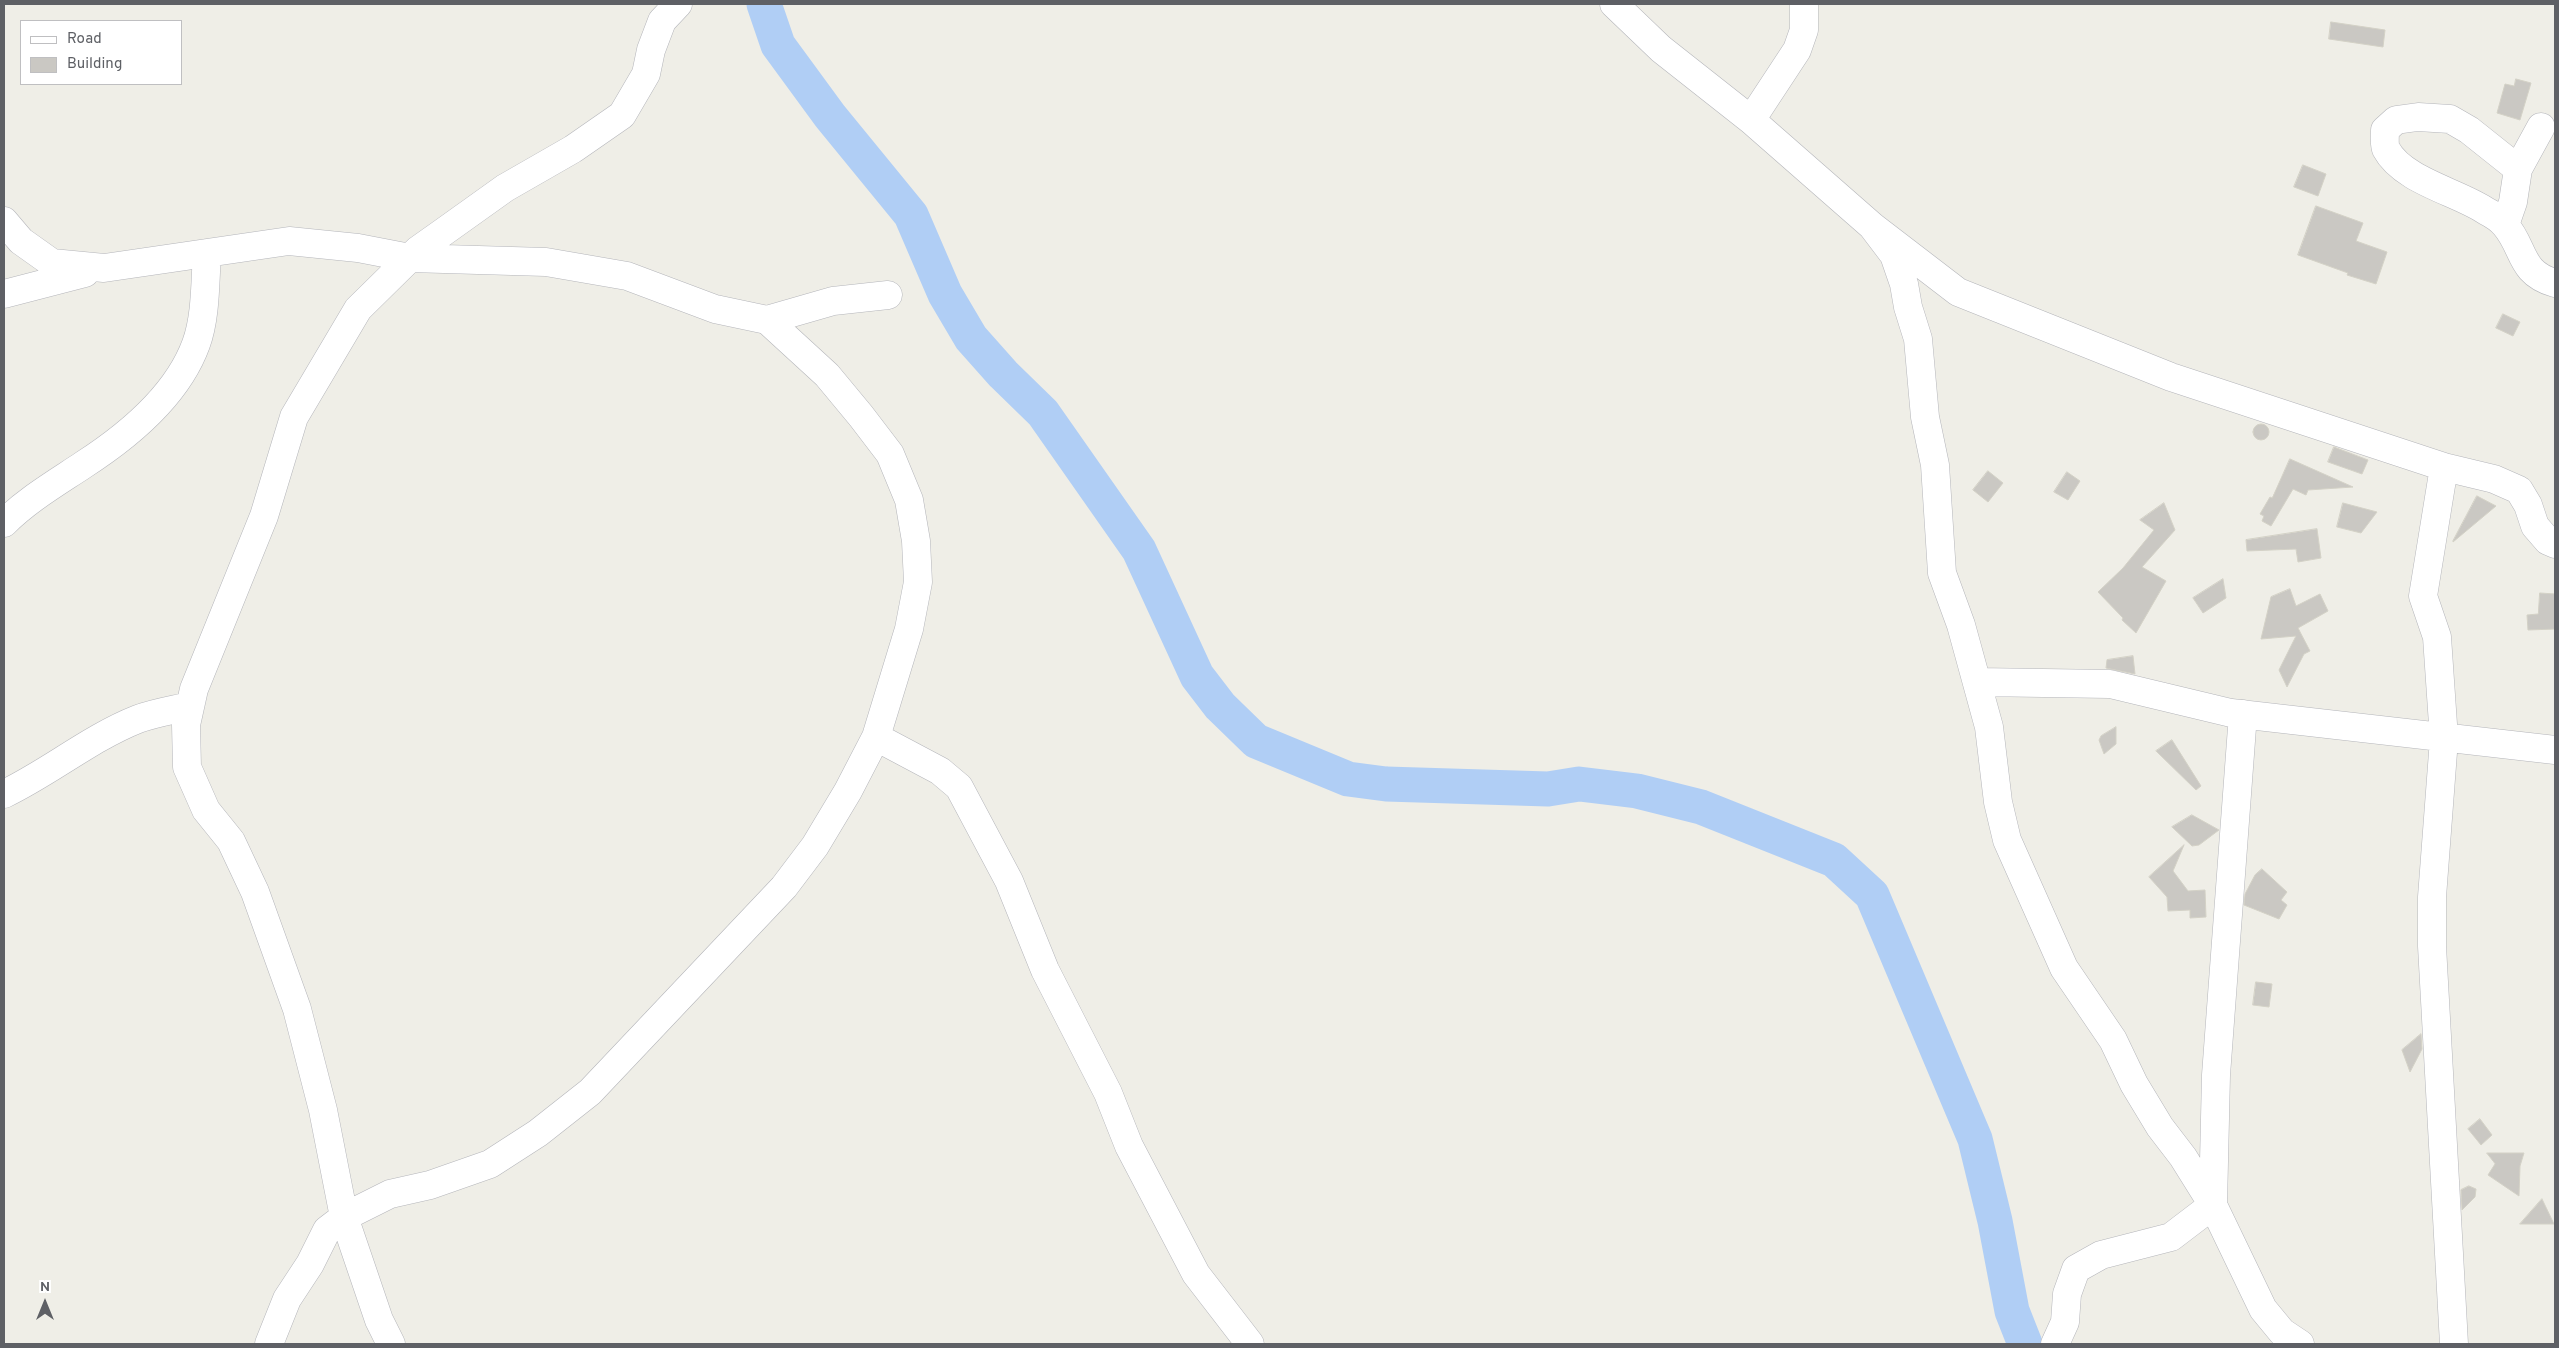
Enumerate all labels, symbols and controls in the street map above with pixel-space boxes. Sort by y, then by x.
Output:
legend [20,20,182,85]
text: Road [67,30,102,49]
text: Building [67,55,122,74]
north arrow [20,1278,70,1328]
text: N [40,1279,50,1296]

